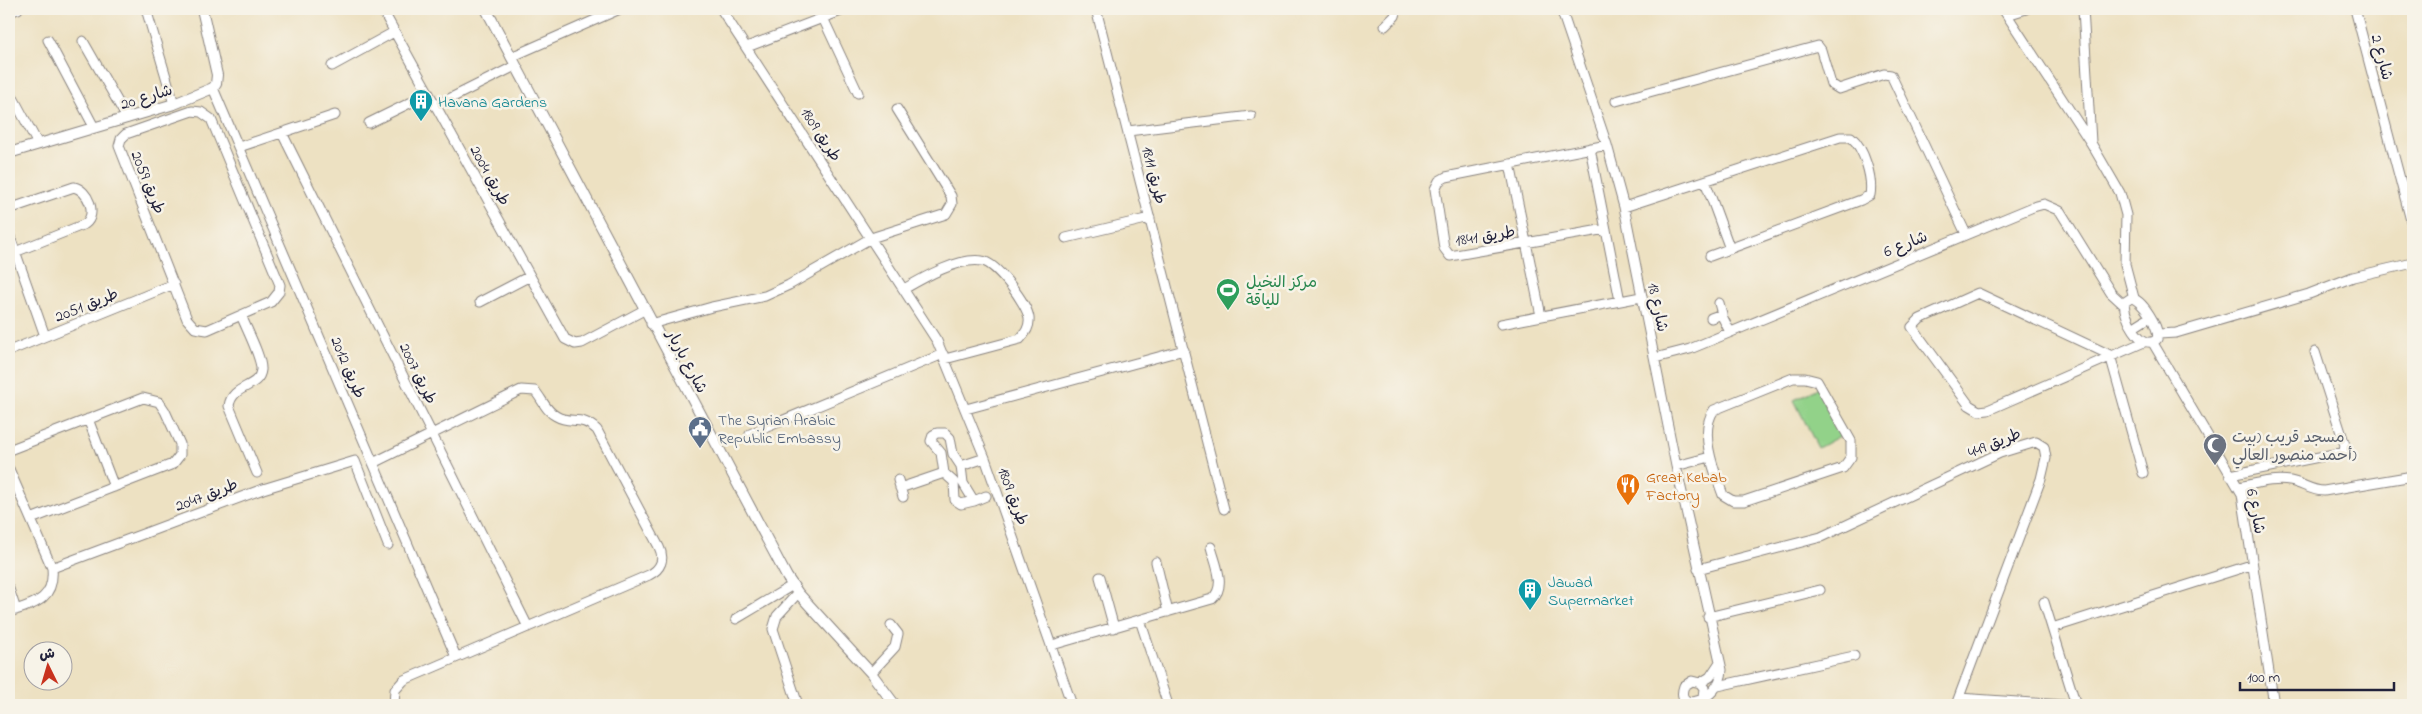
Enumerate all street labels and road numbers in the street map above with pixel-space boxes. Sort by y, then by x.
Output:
street label: شارع 2 [2363,32,2399,83]
street label: شارع 20 [117,79,176,117]
street label: طريق 1809 [794,103,847,167]
street label: طريق 2004 [463,141,516,211]
street label: طريق 1811 [1134,144,1172,207]
street label: طريق 2059 [124,147,171,218]
street label: طريق 1841 [1454,220,1517,254]
street label: شارع 6 [1880,225,1931,265]
street label: شارع 18 [1640,281,1674,334]
street label: طريق 2051 [51,282,122,329]
street label: شارع باربار [659,325,713,398]
street label: طريق 2012 [323,333,371,403]
street label: طريق 2007 [392,339,442,409]
street label: طريق 449 [1964,422,2025,465]
street label: طريق 1809 [991,464,1034,529]
street label: طريق 2047 [172,473,242,519]
street label: شارع 6 [2239,487,2271,536]

